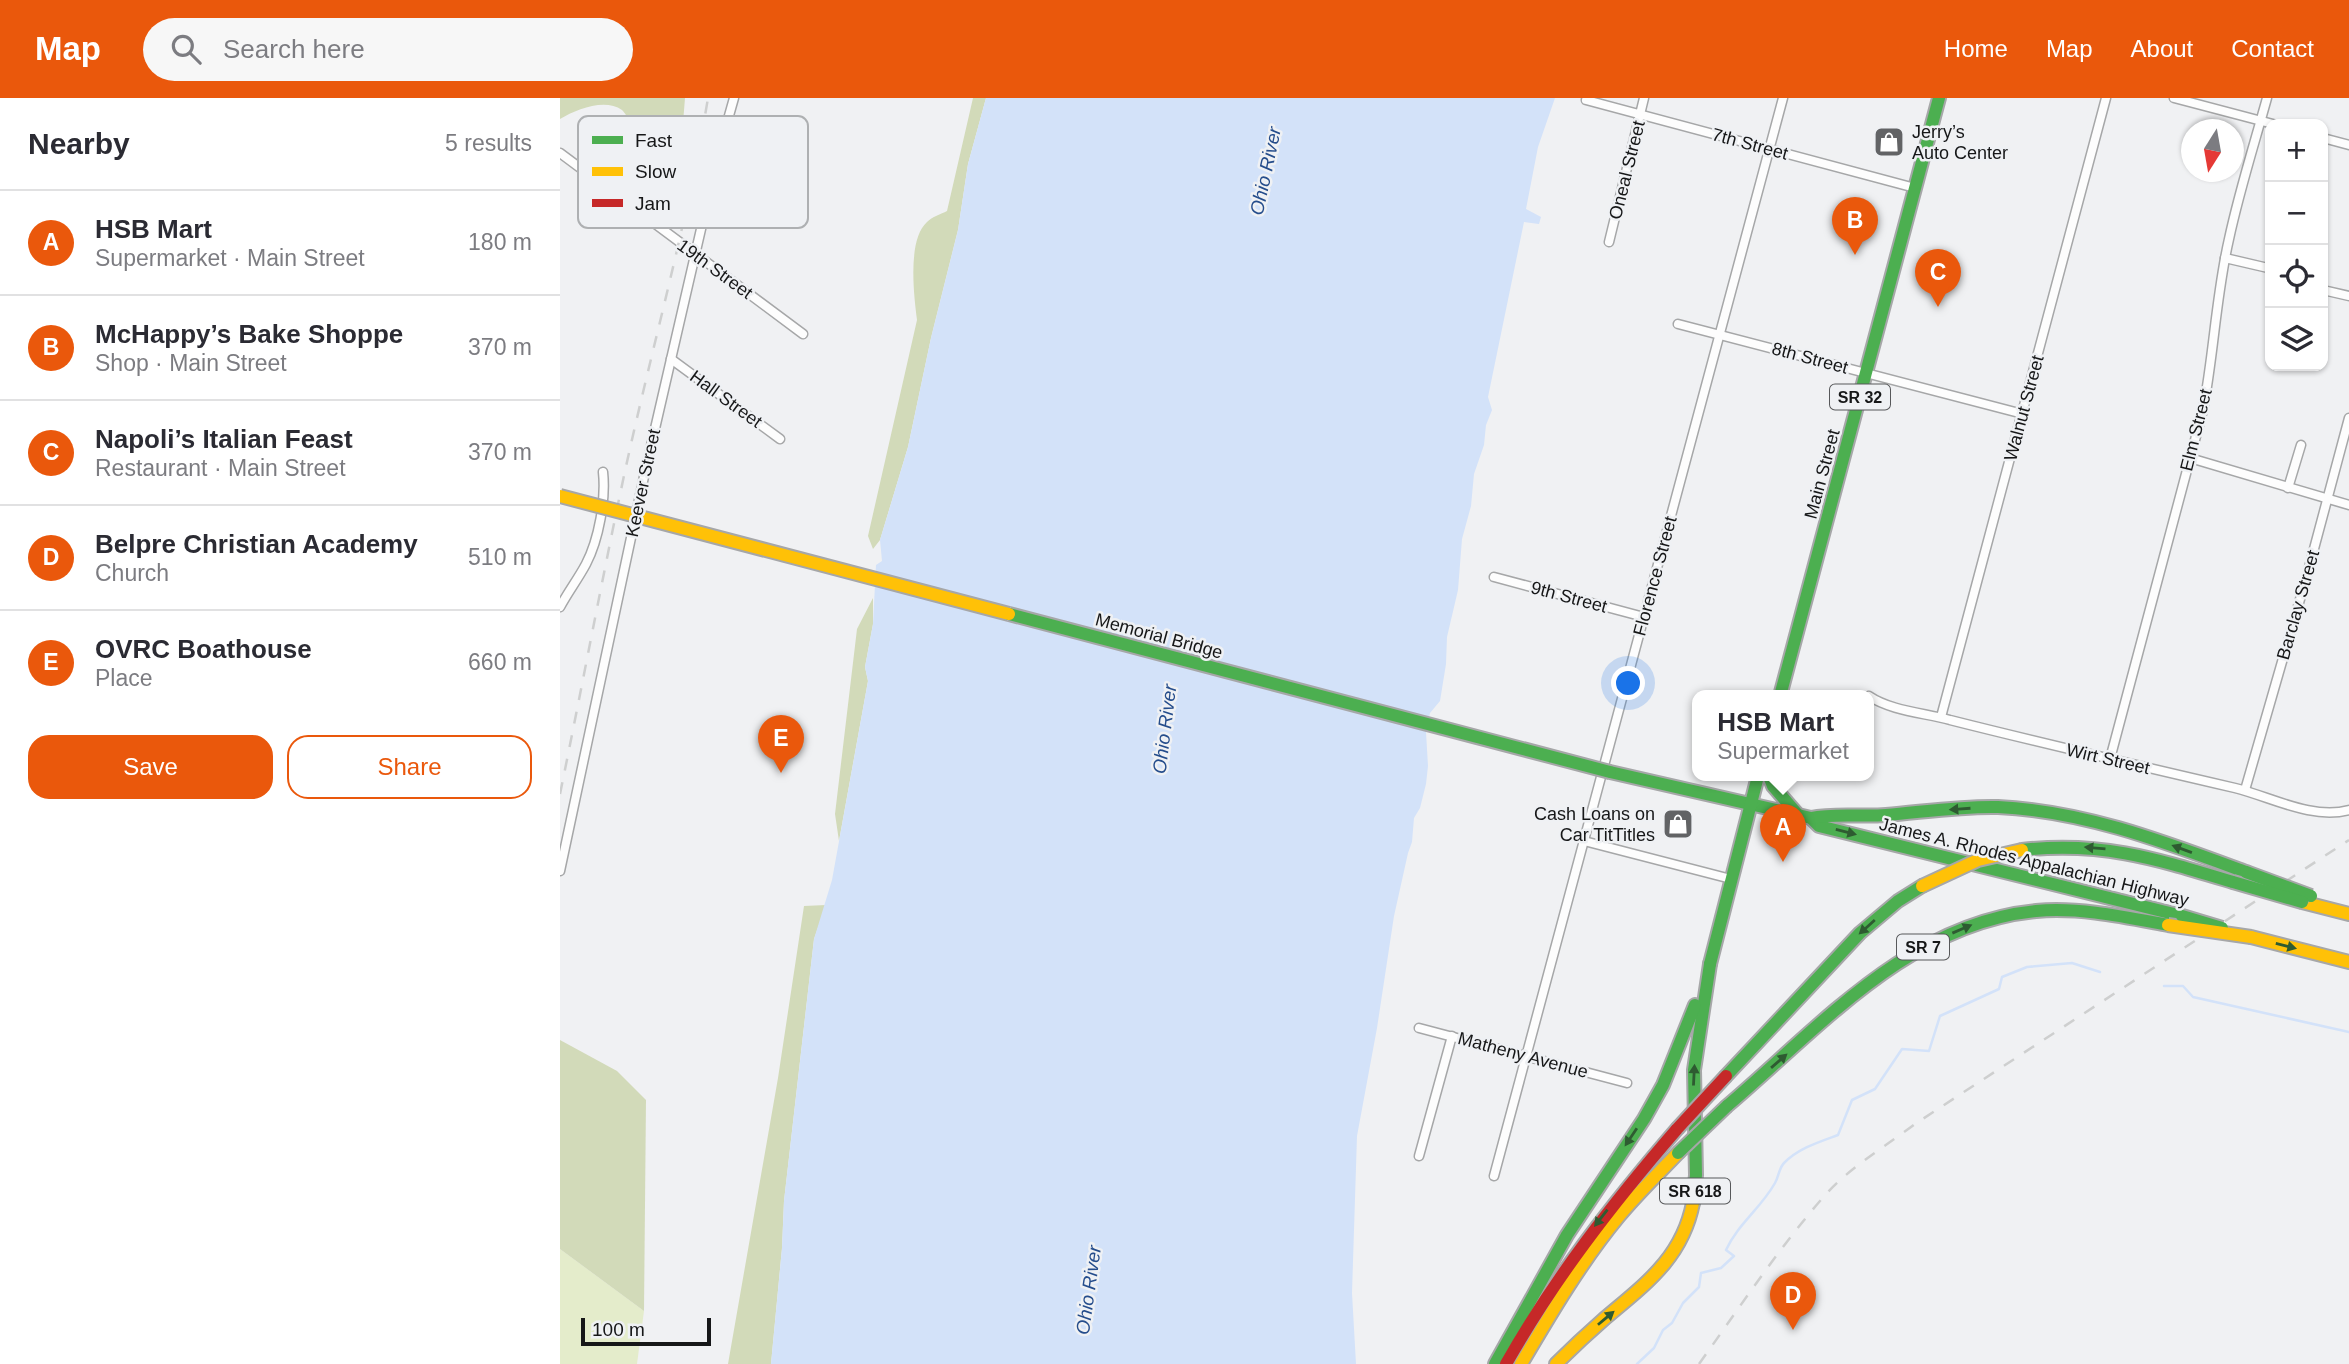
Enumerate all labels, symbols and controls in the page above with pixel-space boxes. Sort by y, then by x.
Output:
search box [143,18,633,81]
text: Map [35,30,101,67]
icon: search [167,30,205,68]
text: Search here [223,34,365,64]
text: Home [1944,35,2008,62]
text: Map [2046,35,2093,62]
text: About [2131,35,2193,62]
text: Contact [2231,35,2314,62]
legend [578,116,808,228]
street label: Oneal Street [1605,119,1649,221]
north arrow [2181,119,2244,182]
map controls [2265,119,2328,371]
button: + [2265,119,2328,182]
place label: Jerry’s Auto Center [1912,122,2008,163]
water label: Ohio River [1246,124,1285,217]
street label: 7th Street [1710,124,1790,164]
shop icon: Jerry’s Auto Center [1872,125,1906,159]
text: Nearby [28,127,130,160]
text: 5 results [445,130,532,156]
text: Fast [635,130,673,151]
text: Slow [635,161,676,182]
button: − [2265,182,2328,245]
text: Jam [635,193,671,214]
pin: B [1832,197,1878,255]
text: HSB Mart [95,214,212,244]
text: A [43,229,59,255]
text: 180 m [468,229,532,255]
street label: 19th Street [674,235,756,303]
text: Supermarket · Main Street [95,245,365,271]
button: locate [2265,245,2328,308]
pin: C [1915,249,1961,307]
button: layers [2265,308,2328,371]
text: McHappy’s Bake Shoppe [95,319,403,349]
text: B [43,334,59,360]
text: 370 m [468,334,532,360]
street label: 8th Street [1770,338,1850,378]
text: Shop · Main Street [95,350,287,376]
street label: Walnut Street [2000,353,2048,463]
street label: Hall Street [686,366,766,432]
road number: SR 32 [1830,384,1890,410]
street label: Elm Street [2176,387,2216,473]
text: Napoli’s Italian Feast [95,424,353,454]
street label: Keever Street [622,427,664,539]
street label: Main Street [1800,427,1844,521]
text: C [43,439,59,465]
text: 370 m [468,439,532,465]
text: Restaurant · Main Street [95,455,346,481]
street label: Florence Street [1629,514,1681,638]
text: Belpre Christian Academy [95,529,418,559]
text: D [43,544,59,570]
text: 510 m [468,544,532,570]
street label: Barclay Street [2273,548,2323,662]
text: Church [95,560,169,586]
street label: 9th Street [1529,577,1609,617]
street label: Memorial Bridge [1093,609,1225,663]
text: OVRC Boathouse [95,634,312,664]
text: E [43,649,59,675]
text: 660 m [468,649,532,675]
text: Place [95,665,153,691]
your location [1611,666,1645,700]
water label: Ohio River [1149,683,1180,775]
popup [1692,690,1874,781]
text: HSB Mart [1717,707,1834,737]
pin: E [758,715,804,773]
button: Save [28,735,273,799]
button: Share [287,735,532,799]
text: Supermarket [1717,738,1849,764]
street label: Wirt Street [2064,740,2152,778]
place label: Cash Loans on Car TitTitles [1534,804,1655,845]
pin: A [1760,804,1806,862]
one-way arrow [1949,804,1971,815]
shop icon: Cash Loans on Car TitTitles [1661,807,1695,841]
street label: James A. Rhodes Appalachian Highway [1877,814,2191,910]
one-way arrow [1835,827,1857,838]
one-way arrow [2084,842,2106,853]
one-way arrow [2171,843,2192,854]
one-way arrow [1859,919,1876,934]
one-way arrow [1951,923,1972,934]
road number: SR 7 [1897,934,1949,960]
one-way arrow [2275,941,2297,952]
street label: Matheny Avenue [1456,1028,1590,1082]
one-way arrow [1770,1054,1787,1069]
one-way arrow [1689,1064,1700,1086]
one-way arrow [1625,1127,1638,1147]
road number: SR 618 [1660,1178,1730,1204]
one-way arrow [1594,1210,1609,1227]
water label: Ohio River [1072,1244,1105,1336]
pin: D [1770,1272,1816,1330]
one-way arrow [1597,1310,1615,1325]
scale bar [581,1315,710,1347]
text: 100 m [592,1319,645,1340]

